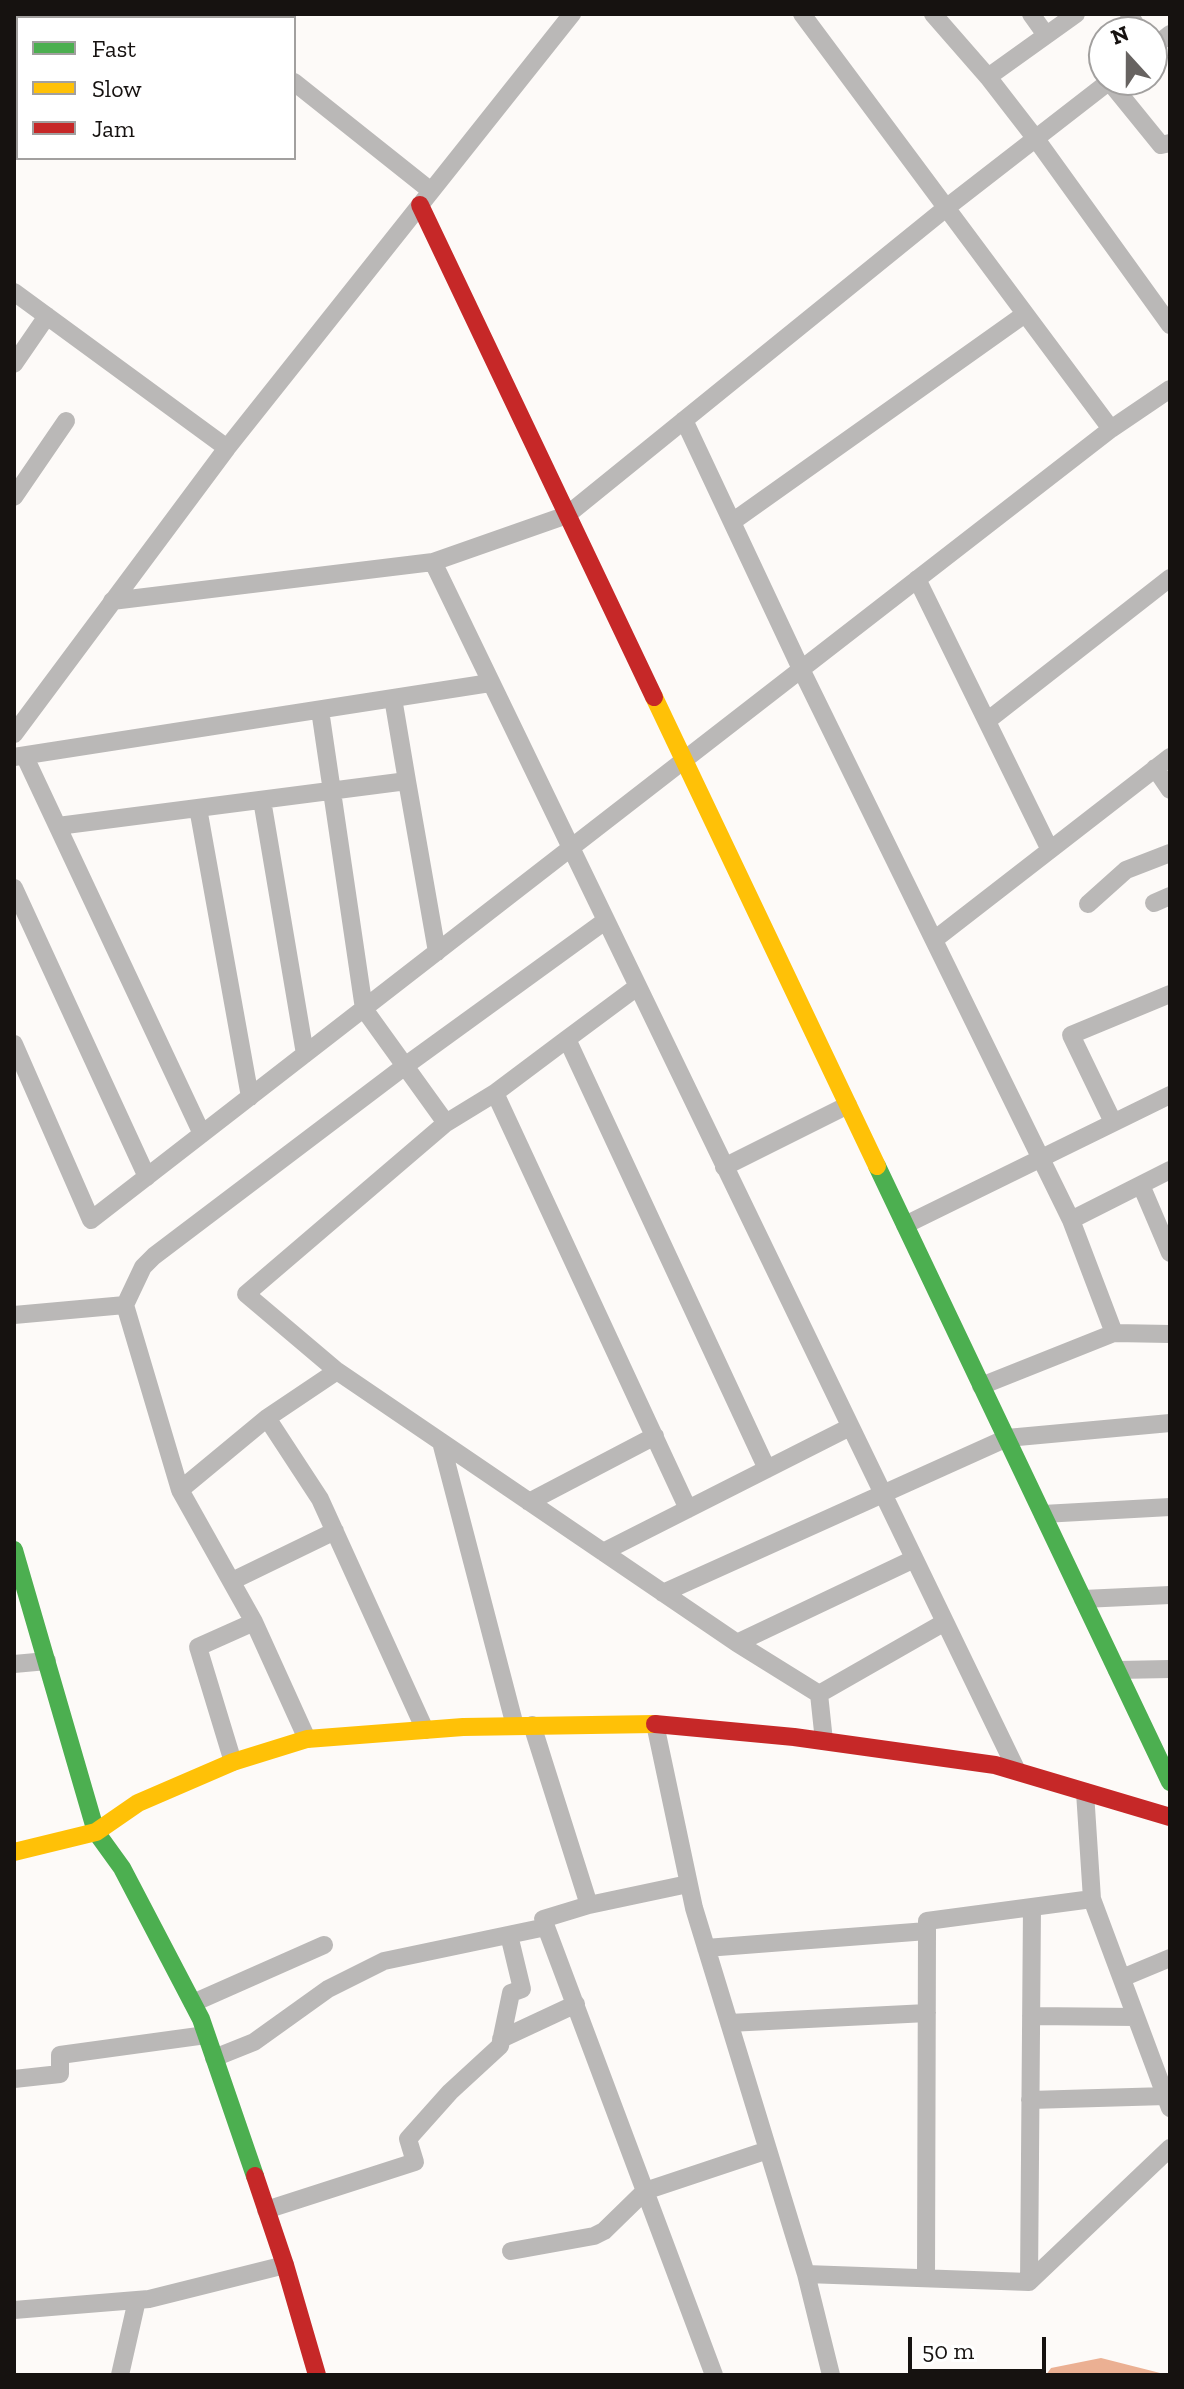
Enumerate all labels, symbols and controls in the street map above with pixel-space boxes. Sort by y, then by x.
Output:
legend [16,16,296,160]
north arrow [1088,16,1168,96]
text: N [1107,19,1133,51]
text: Fast [92,34,136,63]
text: Slow [92,74,142,103]
text: Jam [92,114,135,143]
scale bar [912,2321,1050,2371]
text: 50 m [922,2336,974,2365]

